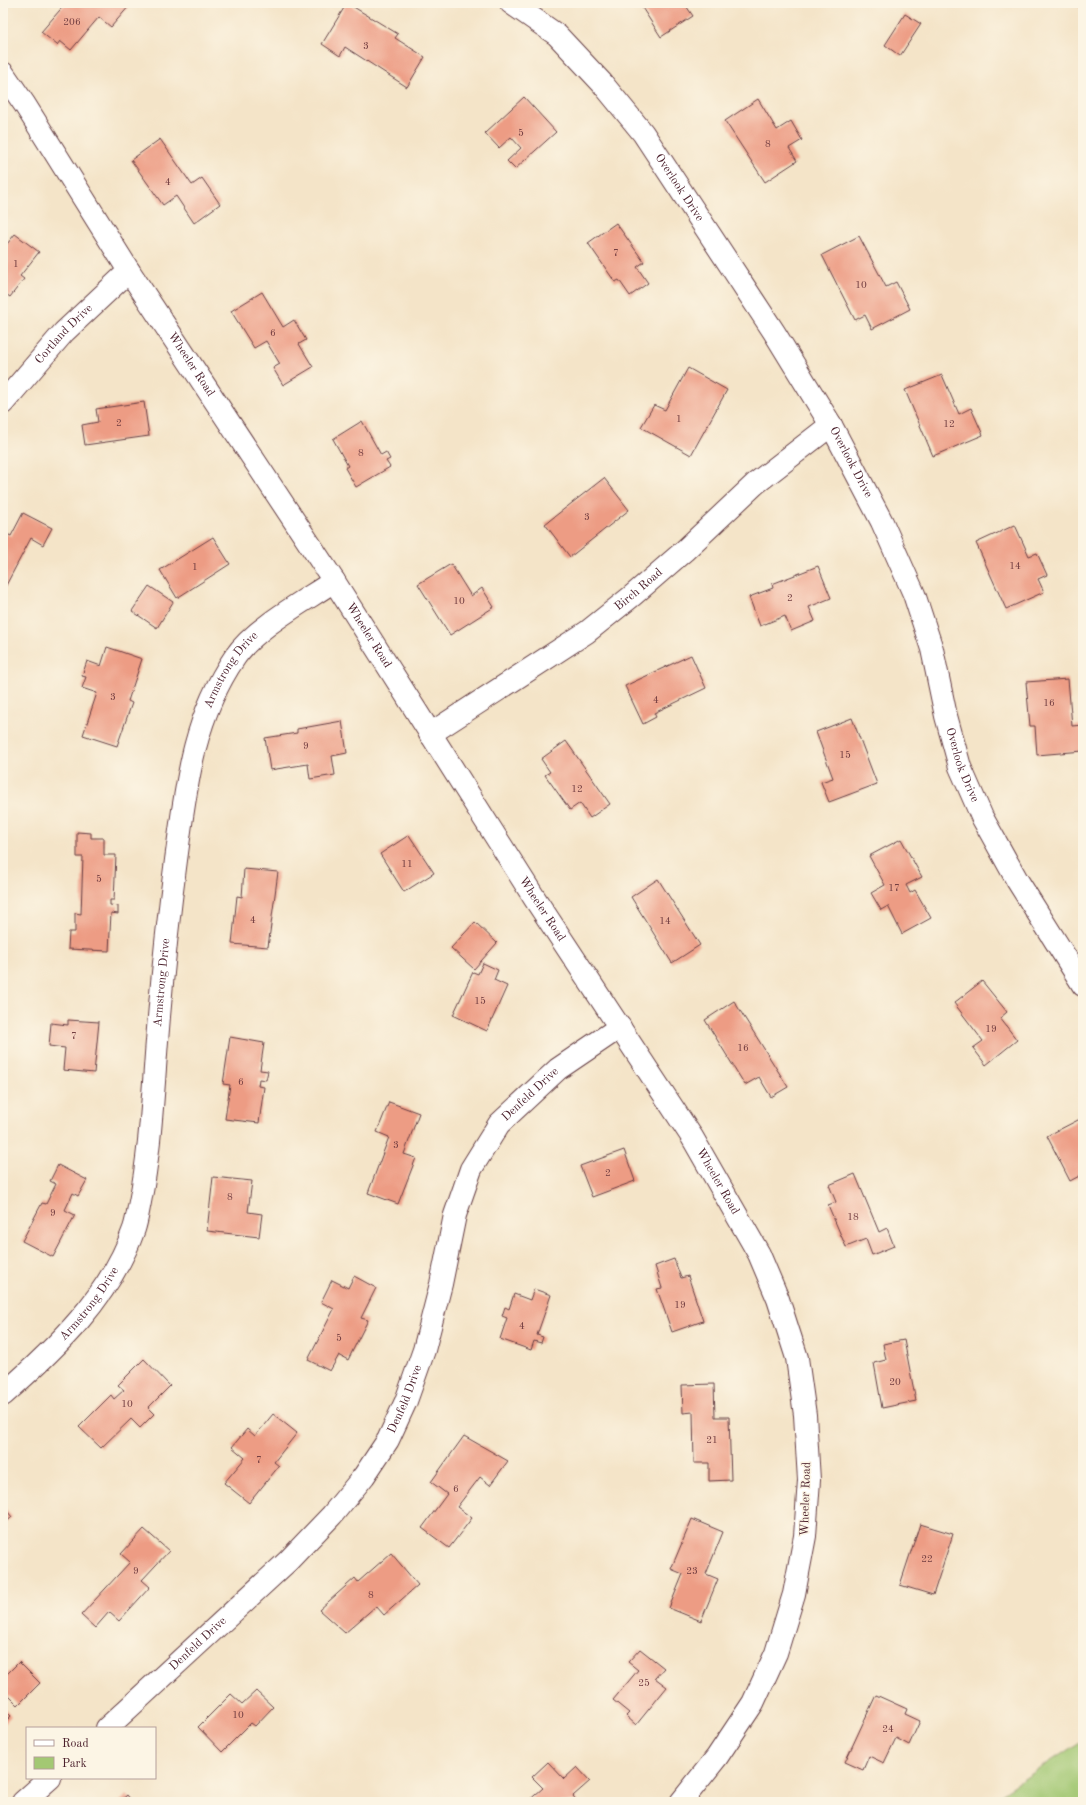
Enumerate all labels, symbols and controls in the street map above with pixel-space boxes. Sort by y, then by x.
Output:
house number: 206 [63,17,81,27]
house number: 3 [363,41,369,51]
house number: 5 [518,128,524,138]
house number: 8 [765,139,771,149]
street label: Overlook Drive [652,152,706,224]
house number: 4 [165,177,171,187]
house number: 7 [613,248,619,258]
house number: 1 [13,259,19,269]
house number: 10 [855,280,867,290]
street label: Cortland Drive [33,302,95,366]
house number: 6 [270,328,276,338]
street label: Wheeler Road [165,330,216,399]
house number: 1 [676,414,682,424]
house number: 2 [116,418,122,428]
house number: 12 [943,419,955,429]
street label: Overlook Drive [827,425,874,500]
house number: 8 [358,448,364,458]
house number: 3 [584,512,590,522]
house number: 14 [1009,561,1021,571]
house number: 1 [192,562,198,572]
street label: Birch Road [613,566,665,613]
house number: 2 [787,593,793,603]
house number: 10 [453,596,465,606]
street label: Wheeler Road [344,601,393,670]
street label: Armstrong Drive [202,629,261,710]
house number: 3 [110,692,116,702]
house number: 4 [653,695,659,705]
house number: 16 [1043,698,1055,708]
street label: Overlook Drive [943,726,981,804]
house number: 9 [303,741,309,751]
house number: 15 [839,750,851,760]
house number: 12 [571,784,583,794]
house number: 11 [401,859,413,869]
house number: 5 [96,874,102,884]
street label: Wheeler Road [517,875,567,944]
house number: 17 [888,883,900,893]
house number: 4 [250,915,256,925]
house number: 14 [659,916,671,926]
street label: Armstrong Drive [152,937,173,1028]
house number: 15 [474,996,486,1006]
house number: 19 [985,1024,997,1034]
house number: 7 [71,1031,77,1041]
house number: 16 [737,1043,749,1053]
street label: Denfeld Drive [500,1065,562,1124]
house number: 6 [238,1077,244,1087]
house number: 3 [393,1140,399,1150]
street label: Wheeler Road [694,1146,741,1217]
house number: 2 [605,1168,611,1178]
house number: 8 [227,1192,233,1202]
house number: 9 [50,1208,56,1218]
house number: 18 [847,1212,859,1222]
street label: Armstrong Drive [58,1265,121,1343]
house number: 19 [674,1300,686,1310]
house number: 4 [519,1321,525,1331]
house number: 5 [336,1333,342,1343]
street label: Denfeld Drive [386,1363,424,1435]
house number: 20 [889,1377,901,1387]
house number: 10 [121,1399,133,1409]
house number: 21 [706,1435,718,1445]
house number: 7 [256,1455,262,1465]
street label: Wheeler Road [799,1462,813,1536]
house number: 6 [453,1484,459,1494]
house number: 22 [921,1554,933,1564]
house number: 9 [133,1566,139,1576]
house number: 23 [686,1566,698,1576]
house number: 8 [368,1590,374,1600]
street label: Denfeld Drive [167,1615,229,1673]
house number: 25 [638,1678,650,1688]
house number: 10 [232,1710,244,1720]
house number: 24 [882,1724,894,1734]
legend [26,1727,156,1779]
text: Road [62,1738,89,1750]
text: Park [62,1758,87,1770]

